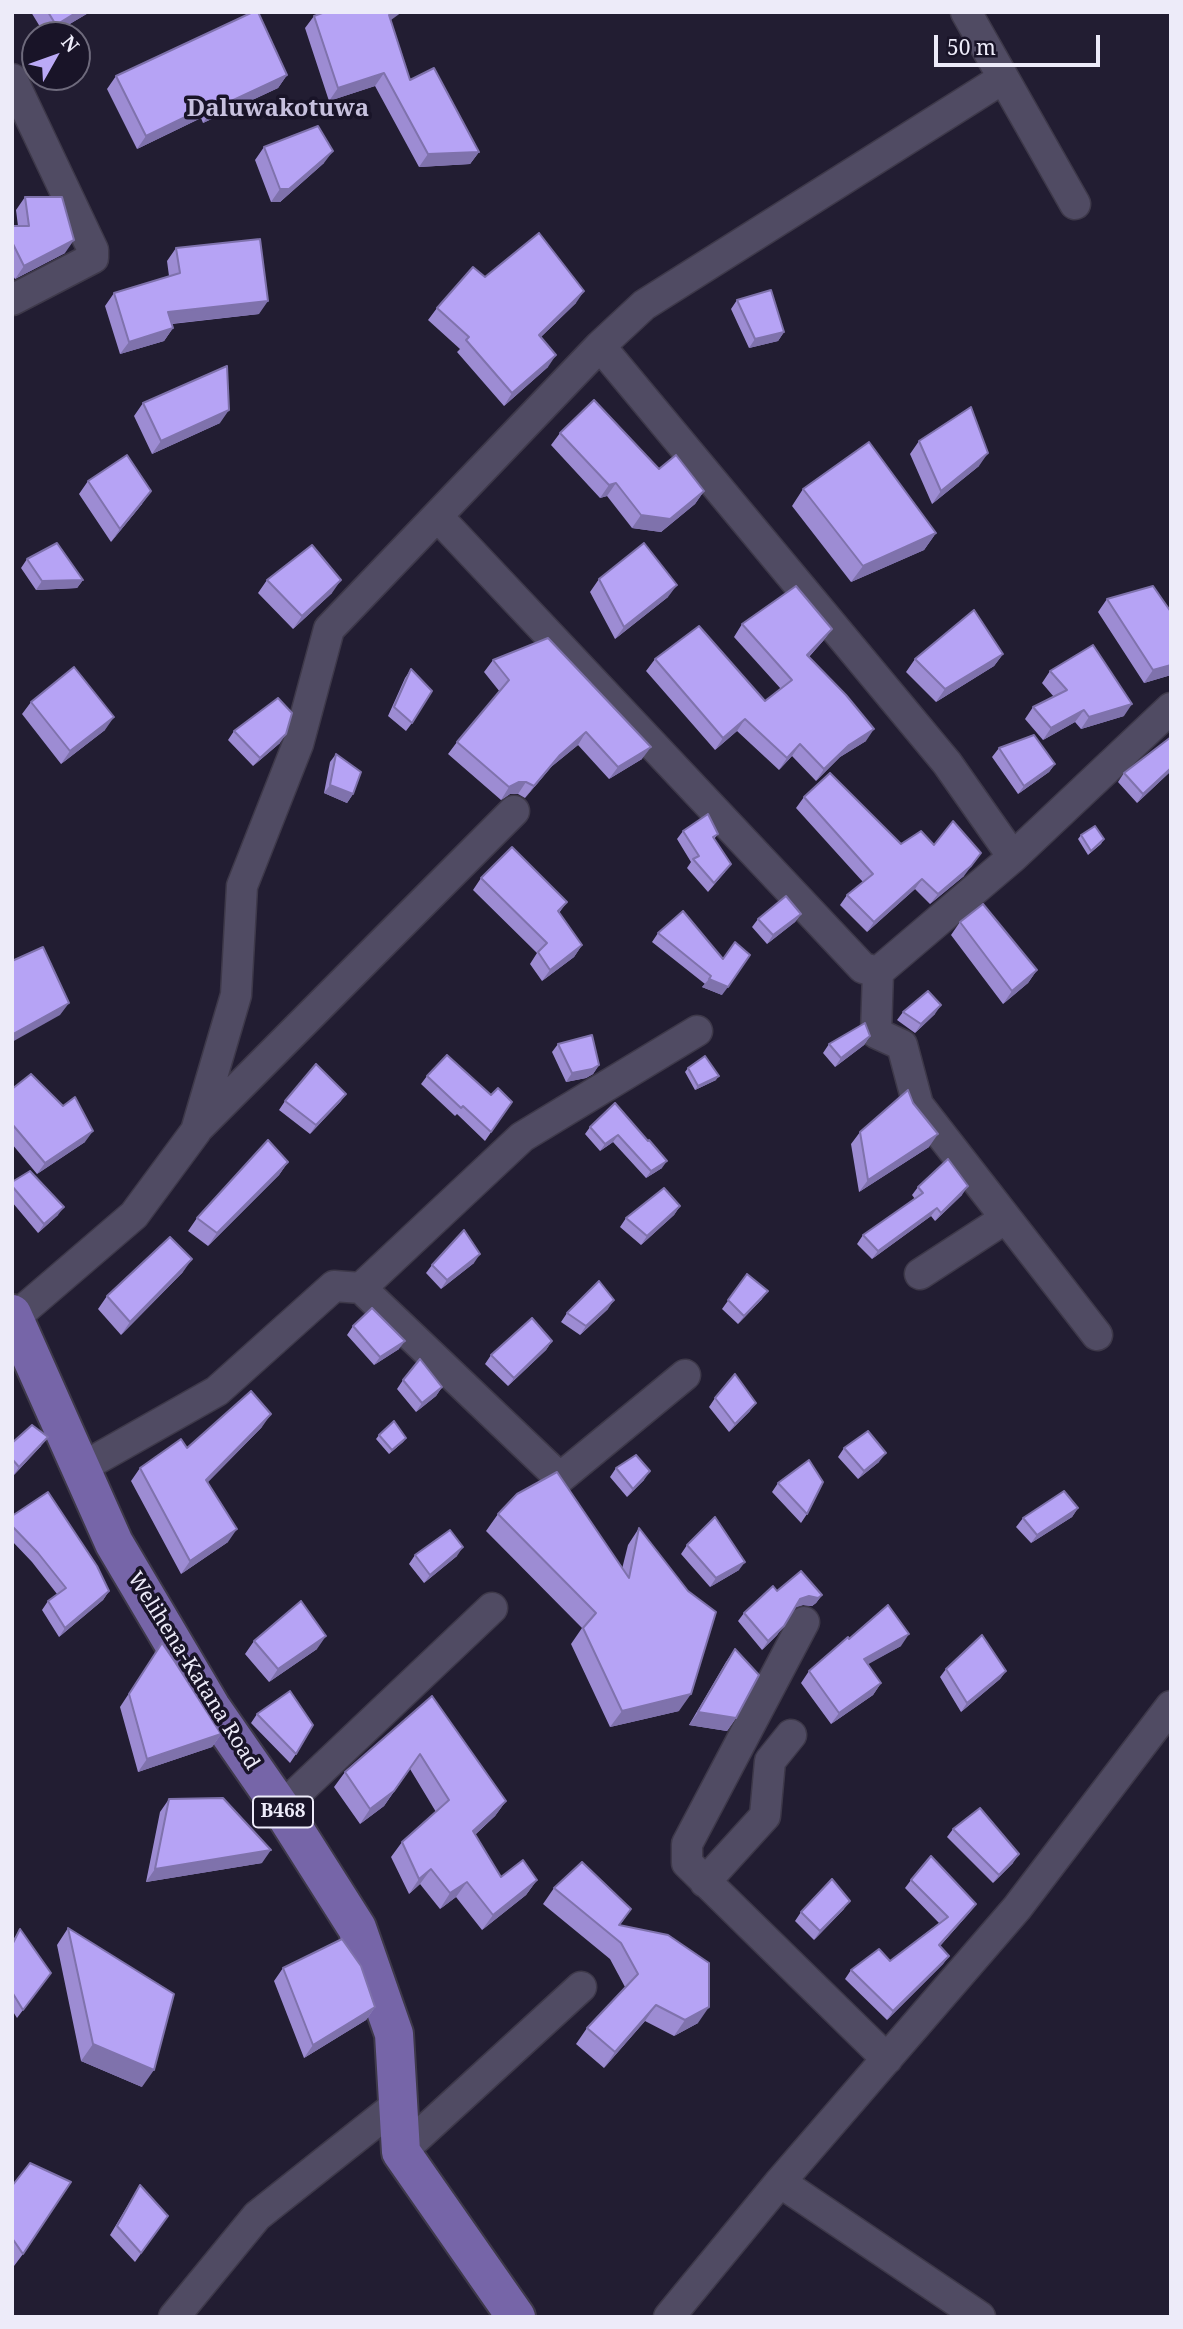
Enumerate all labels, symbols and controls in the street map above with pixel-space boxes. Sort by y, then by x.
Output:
north arrow [21,21,91,91]
scale bar [938,21,1104,65]
text: N [56,30,85,58]
text: 50 m [947,33,996,61]
district label: Daluwakotuwa [187,95,369,123]
street label: Welihena-Katana Road [122,1567,264,1775]
road number: B468 [253,1796,313,1828]

